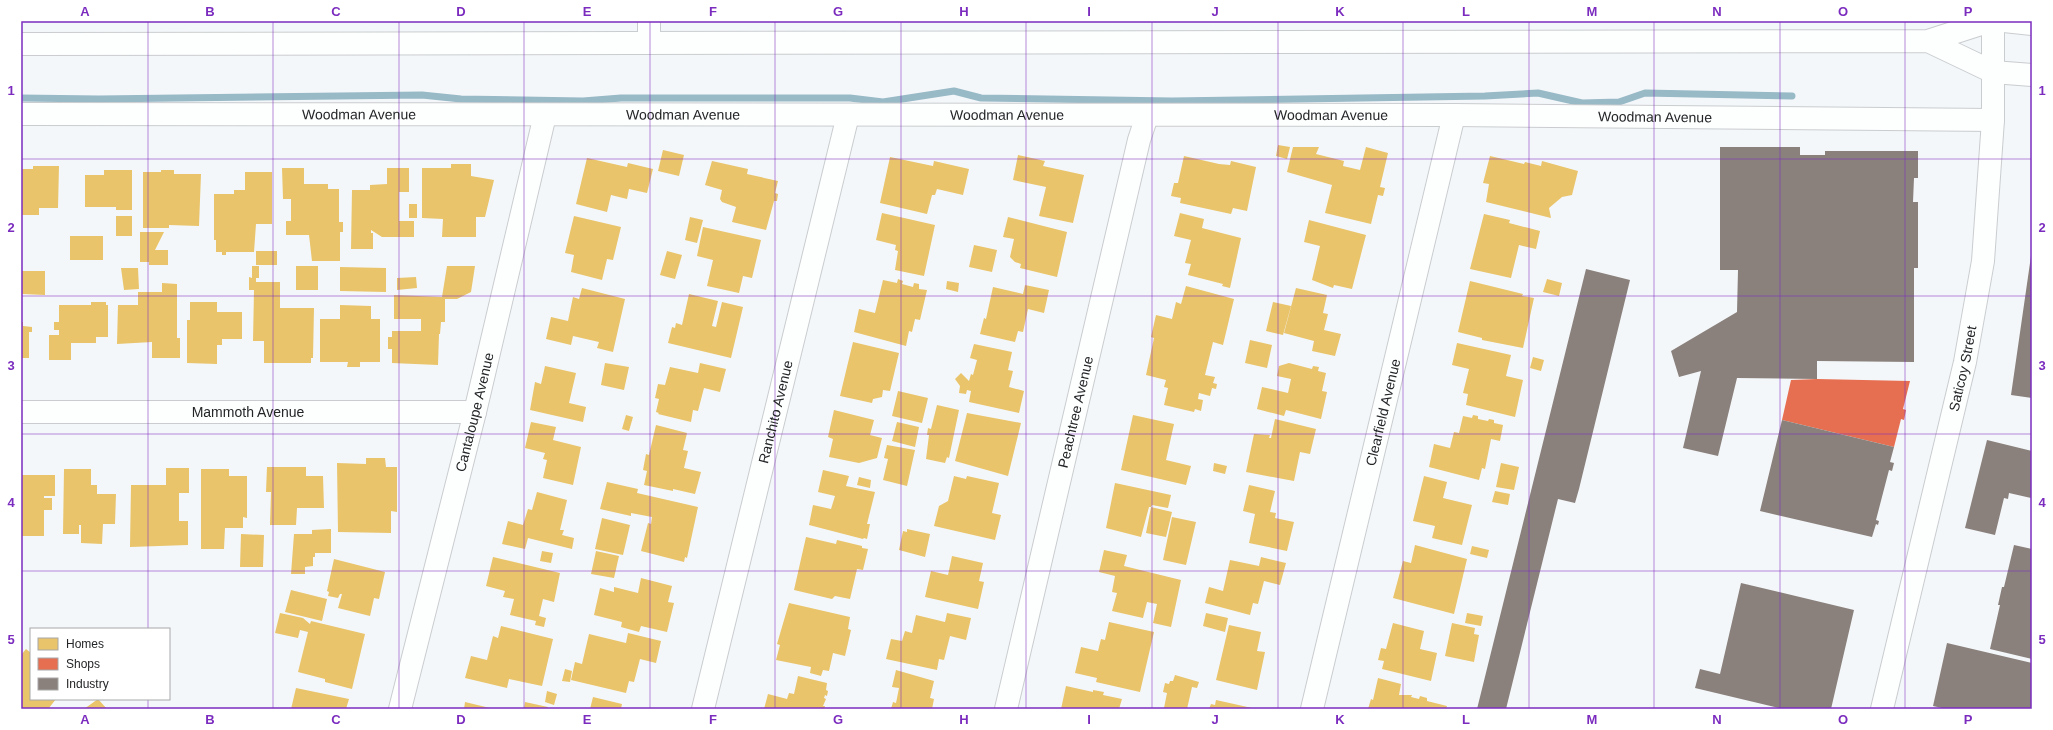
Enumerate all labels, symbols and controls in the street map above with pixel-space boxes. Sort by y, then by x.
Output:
text: A [80,4,90,19]
text: B [205,4,215,19]
text: C [331,4,341,19]
text: D [456,4,466,19]
text: E [583,4,592,19]
text: F [709,4,717,19]
text: G [833,4,843,19]
text: H [959,4,969,19]
text: I [1087,4,1091,19]
text: J [1211,4,1219,19]
text: K [1335,4,1345,19]
text: L [1462,4,1470,19]
text: M [1587,4,1597,19]
text: N [1712,4,1722,19]
text: O [1838,4,1848,19]
text: P [1964,4,1973,19]
text: 1 [7,83,15,98]
text: 1 [2038,83,2046,98]
street label: Woodman Avenue [302,106,416,122]
street label: Woodman Avenue [626,106,740,123]
street label: Woodman Avenue [950,107,1064,123]
street label: Woodman Avenue [1274,107,1388,123]
street label: Woodman Avenue [1598,108,1712,125]
text: 2 [7,220,15,235]
text: 2 [2038,220,2046,235]
street label: Saticoy Street [1945,324,1979,413]
street label: Cantaloupe Avenue [452,351,497,473]
street label: Peachtree Avenue [1055,354,1096,469]
street label: Clearfield Avenue [1362,357,1403,468]
text: 3 [7,358,15,373]
street label: Ranchito Avenue [755,358,796,465]
text: 3 [2038,358,2046,373]
street label: Mammoth Avenue [192,404,305,420]
text: 4 [7,495,15,510]
text: 4 [2038,495,2046,510]
legend [30,628,170,700]
text: 5 [7,632,15,647]
text: 5 [2038,632,2046,647]
text: Homes [66,637,104,651]
text: Shops [66,657,100,671]
text: Industry [66,677,109,691]
text: A [80,712,90,727]
text: B [205,712,215,727]
text: C [331,712,341,727]
text: D [456,712,466,727]
text: E [583,712,592,727]
text: F [709,712,717,727]
text: G [833,712,843,727]
text: H [959,712,969,727]
text: I [1087,712,1091,727]
text: J [1211,712,1219,727]
text: K [1335,712,1345,727]
text: L [1462,712,1470,727]
text: M [1587,712,1597,727]
text: N [1712,712,1722,727]
text: O [1838,712,1848,727]
text: P [1964,712,1973,727]

